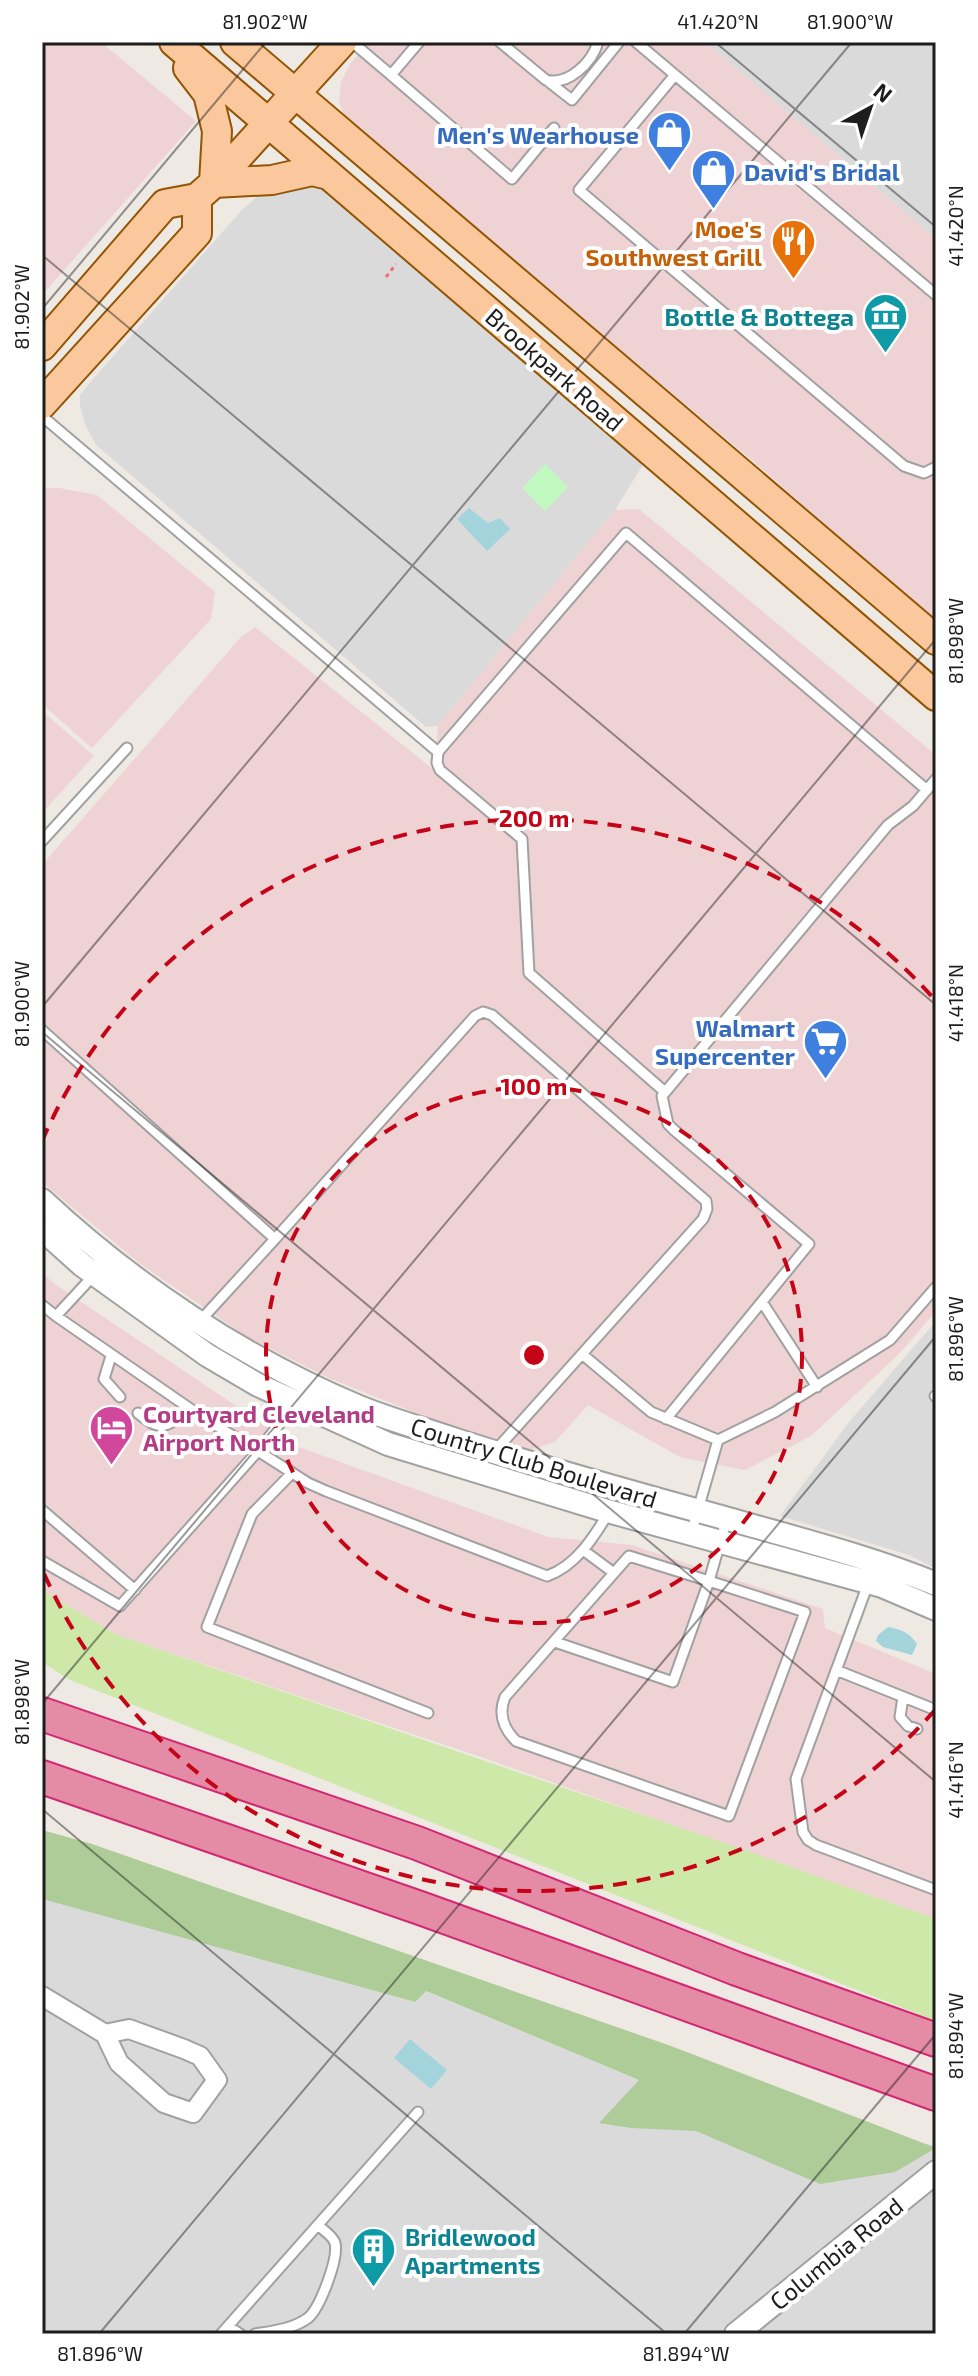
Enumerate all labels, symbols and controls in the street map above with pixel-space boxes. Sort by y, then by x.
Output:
text: 81.902°W [222,9,308,33]
text: 41.420°N [677,9,759,33]
text: 81.900°W [807,9,893,33]
north arrow [830,68,910,148]
text: N [869,77,898,107]
shop icon: Men's Wearhouse [646,110,694,173]
place label: Men's Wearhouse [437,120,639,149]
shop icon: David's Bridal [689,147,737,210]
place label: David's Bridal [744,157,900,186]
text: 41.420°N [943,185,967,267]
place label: Moe's Southwest Grill [586,214,762,271]
restaurant icon: Moe's Southwest Grill [769,218,817,281]
text: 81.902°W [9,264,33,350]
museum icon: Bottle & Bottega [861,292,909,355]
street label: Brookpark Road [480,301,630,437]
place label: Bottle & Bottega [665,302,854,331]
text: 81.898°W [943,598,967,684]
text: 200 m [499,803,569,832]
text: 81.900°W [9,961,33,1047]
text: 41.418°N [943,964,967,1042]
place label: Walmart Supercenter [655,1013,796,1070]
supermarket icon: Walmart Supercenter [802,1017,850,1080]
text: 100 m [501,1071,567,1100]
text: 81.896°W [943,1296,967,1382]
centre of rings [520,1341,548,1369]
place label: Courtyard Cleveland Airport North [143,1399,375,1456]
hotel icon: Courtyard Cleveland Airport North [88,1403,136,1466]
street label: Country Club Boulevard [407,1411,661,1513]
text: 81.898°W [9,1659,33,1745]
text: 41.416°N [943,1741,967,1819]
text: 81.894°W [943,1993,967,2079]
street label: Columbia Road [764,2191,908,2315]
place label: Bridlewood Apartments [405,2222,541,2279]
building icon: Bridlewood Apartments [350,2226,398,2289]
text: 81.896°W [57,2341,143,2365]
text: 81.894°W [643,2341,729,2365]

